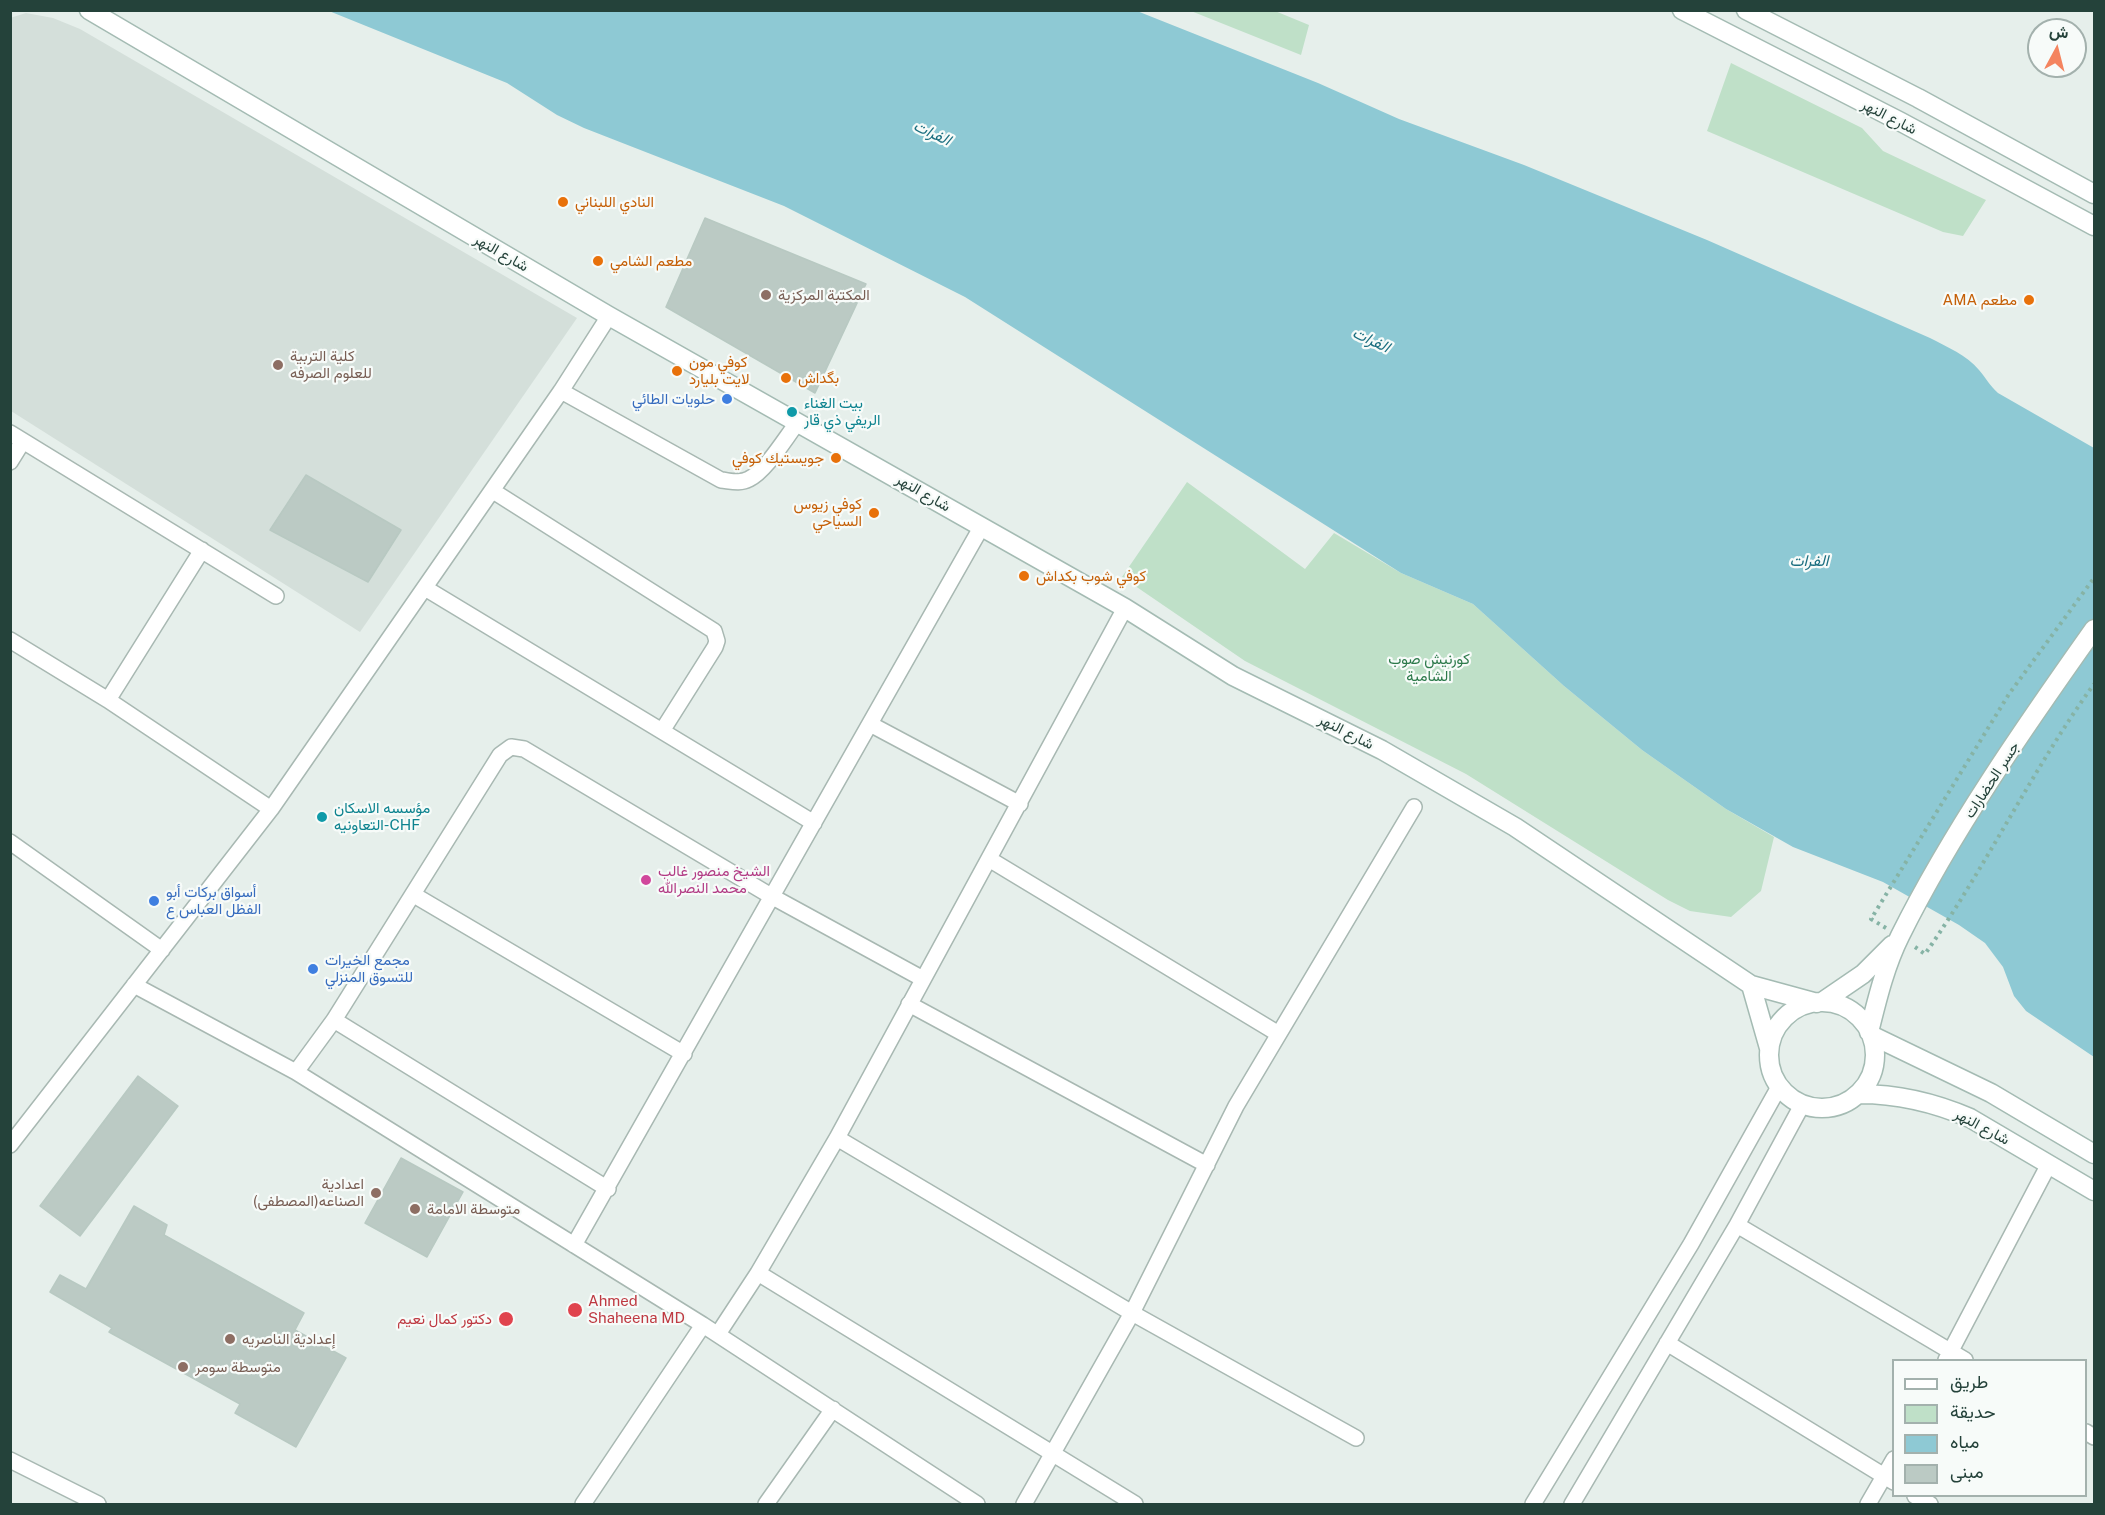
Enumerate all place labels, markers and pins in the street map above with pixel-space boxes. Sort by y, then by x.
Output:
place label: النادي اللبناني [575,193,654,211]
marker: النادي اللبناني [556,195,570,209]
place label: مطعم الشامي [610,252,692,270]
marker: مطعم الشامي [591,254,605,268]
place label: المكتبة المركزية [778,286,870,304]
marker: المكتبة المركزية [759,288,773,302]
place label: AMA مطعم [1943,291,2017,309]
marker: AMA مطعم [2022,293,2036,307]
place label: كلية التربية للعلوم الصرفه [290,347,372,382]
place label: كوفي مون لايت بليارد [689,353,749,388]
marker: كلية التربية للعلوم الصرفه [271,358,285,372]
marker: كوفي مون لايت بليارد [670,364,684,378]
place label: بگداش [798,369,839,387]
marker: بگداش [779,371,793,385]
place label: حلويات الطائي [632,390,715,408]
marker: حلويات الطائي [720,392,734,406]
place label: بيت الغناء الريفي ذي قار [804,394,880,429]
marker: بيت الغناء الريفي ذي قار [785,405,799,419]
place label: جويستيك كوفي [732,449,824,467]
marker: جويستيك كوفي [829,451,843,465]
place label: كوفي زيوس السياحي [793,495,862,530]
marker: كوفي زيوس السياحي [867,506,881,520]
place label: كوفي شوب بكداش [1036,567,1146,585]
marker: كوفي شوب بكداش [1017,569,1031,583]
place label: مؤسسه الاسكان التعاونيه-CHF [334,799,430,834]
marker: مؤسسه الاسكان التعاونيه-CHF [315,810,329,824]
place label: الشيخ منصور غالب محمد النصرالله [658,862,770,897]
marker: الشيخ منصور غالب محمد النصرالله [639,873,653,887]
place label: أسواق بركات أبو الفظل العباس ع [166,883,261,918]
marker: أسواق بركات أبو الفظل العباس ع [147,894,161,908]
place label: مجمع الخيرات للتسوق المنزلي [325,951,413,986]
marker: مجمع الخيرات للتسوق المنزلي [306,962,320,976]
place label: اعدادية الصناعه(المصطفى) [253,1175,364,1210]
marker: اعدادية الصناعه(المصطفى) [369,1186,383,1200]
place label: متوسطة الامامة [427,1200,520,1218]
marker: متوسطة الامامة [408,1202,422,1216]
place label: Ahmed Shaheena MD [588,1292,685,1327]
marker: Ahmed Shaheena MD [566,1301,584,1319]
place label: دكتور كمال نعيم [397,1310,492,1328]
marker: دكتور كمال نعيم [497,1310,515,1328]
place label: إعدادية الناصريه [242,1330,336,1348]
marker: إعدادية الناصريه [223,1332,237,1346]
place label: متوسطة سومر [195,1358,281,1376]
marker: متوسطة سومر [176,1360,190,1374]

